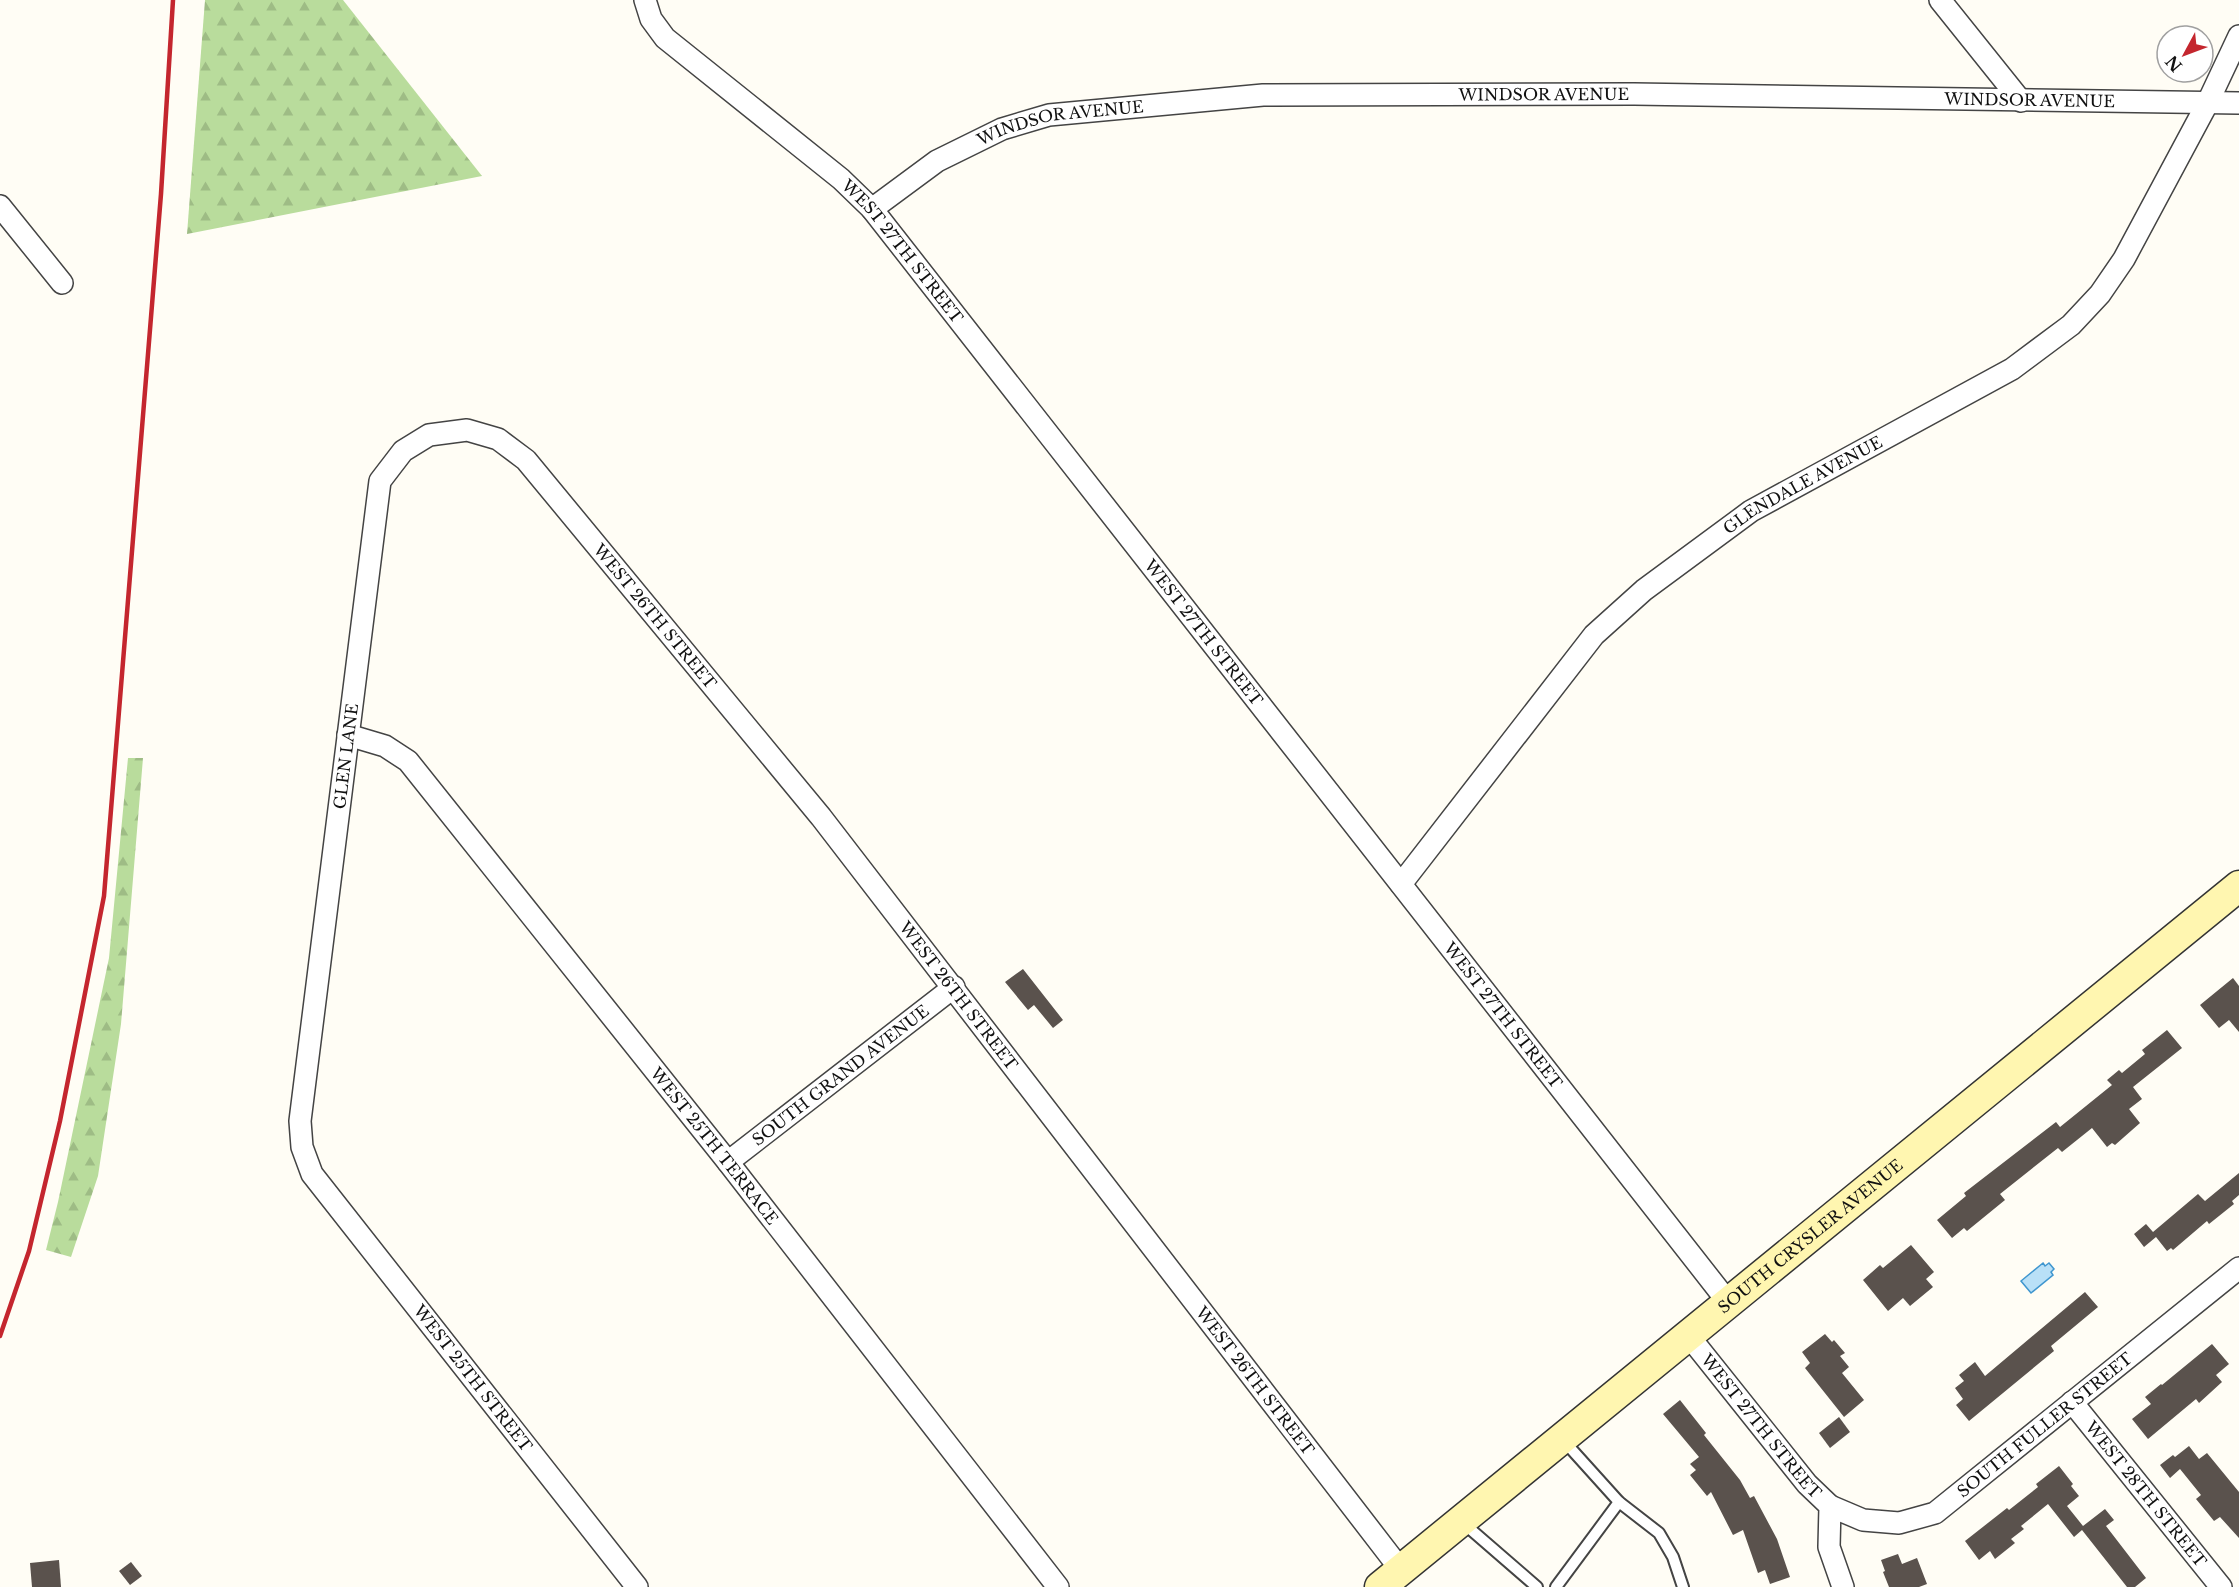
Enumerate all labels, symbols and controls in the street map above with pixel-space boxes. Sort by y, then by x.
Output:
north arrow [2155,24,2215,84]
text: N [2161,52,2186,76]
street label: WINDSOR AVENUE [1457,84,1629,104]
street label: WINDSOR AVENUE [1943,89,2115,111]
street label: WINDSOR AVENUE [973,96,1144,150]
street label: WEST 27TH STREET [837,175,967,327]
street label: GLENDALE AVENUE [1719,432,1886,538]
street label: WEST 26TH STREET [589,539,721,693]
street label: WEST 27TH STREET [1140,555,1267,710]
street label: GLEN LANE [329,702,362,810]
street label: WEST 26TH STREET [895,917,1022,1074]
street label: WEST 27TH STREET [1439,937,1567,1092]
street label: SOUTH GRAND AVENUE [748,1000,933,1150]
street label: WEST 25TH TERRACE [646,1062,783,1228]
street label: SOUTH CRYSLER AVENUE [1714,1155,1906,1317]
street label: WEST 25TH STREET [409,1300,537,1455]
street label: WEST 26TH STREET [1191,1302,1319,1459]
street label: SOUTH FULLER STREET [1953,1348,2136,1501]
street label: WEST 27TH STREET [1696,1349,1826,1503]
street label: WEST 28TH STREET [2081,1416,2211,1571]

